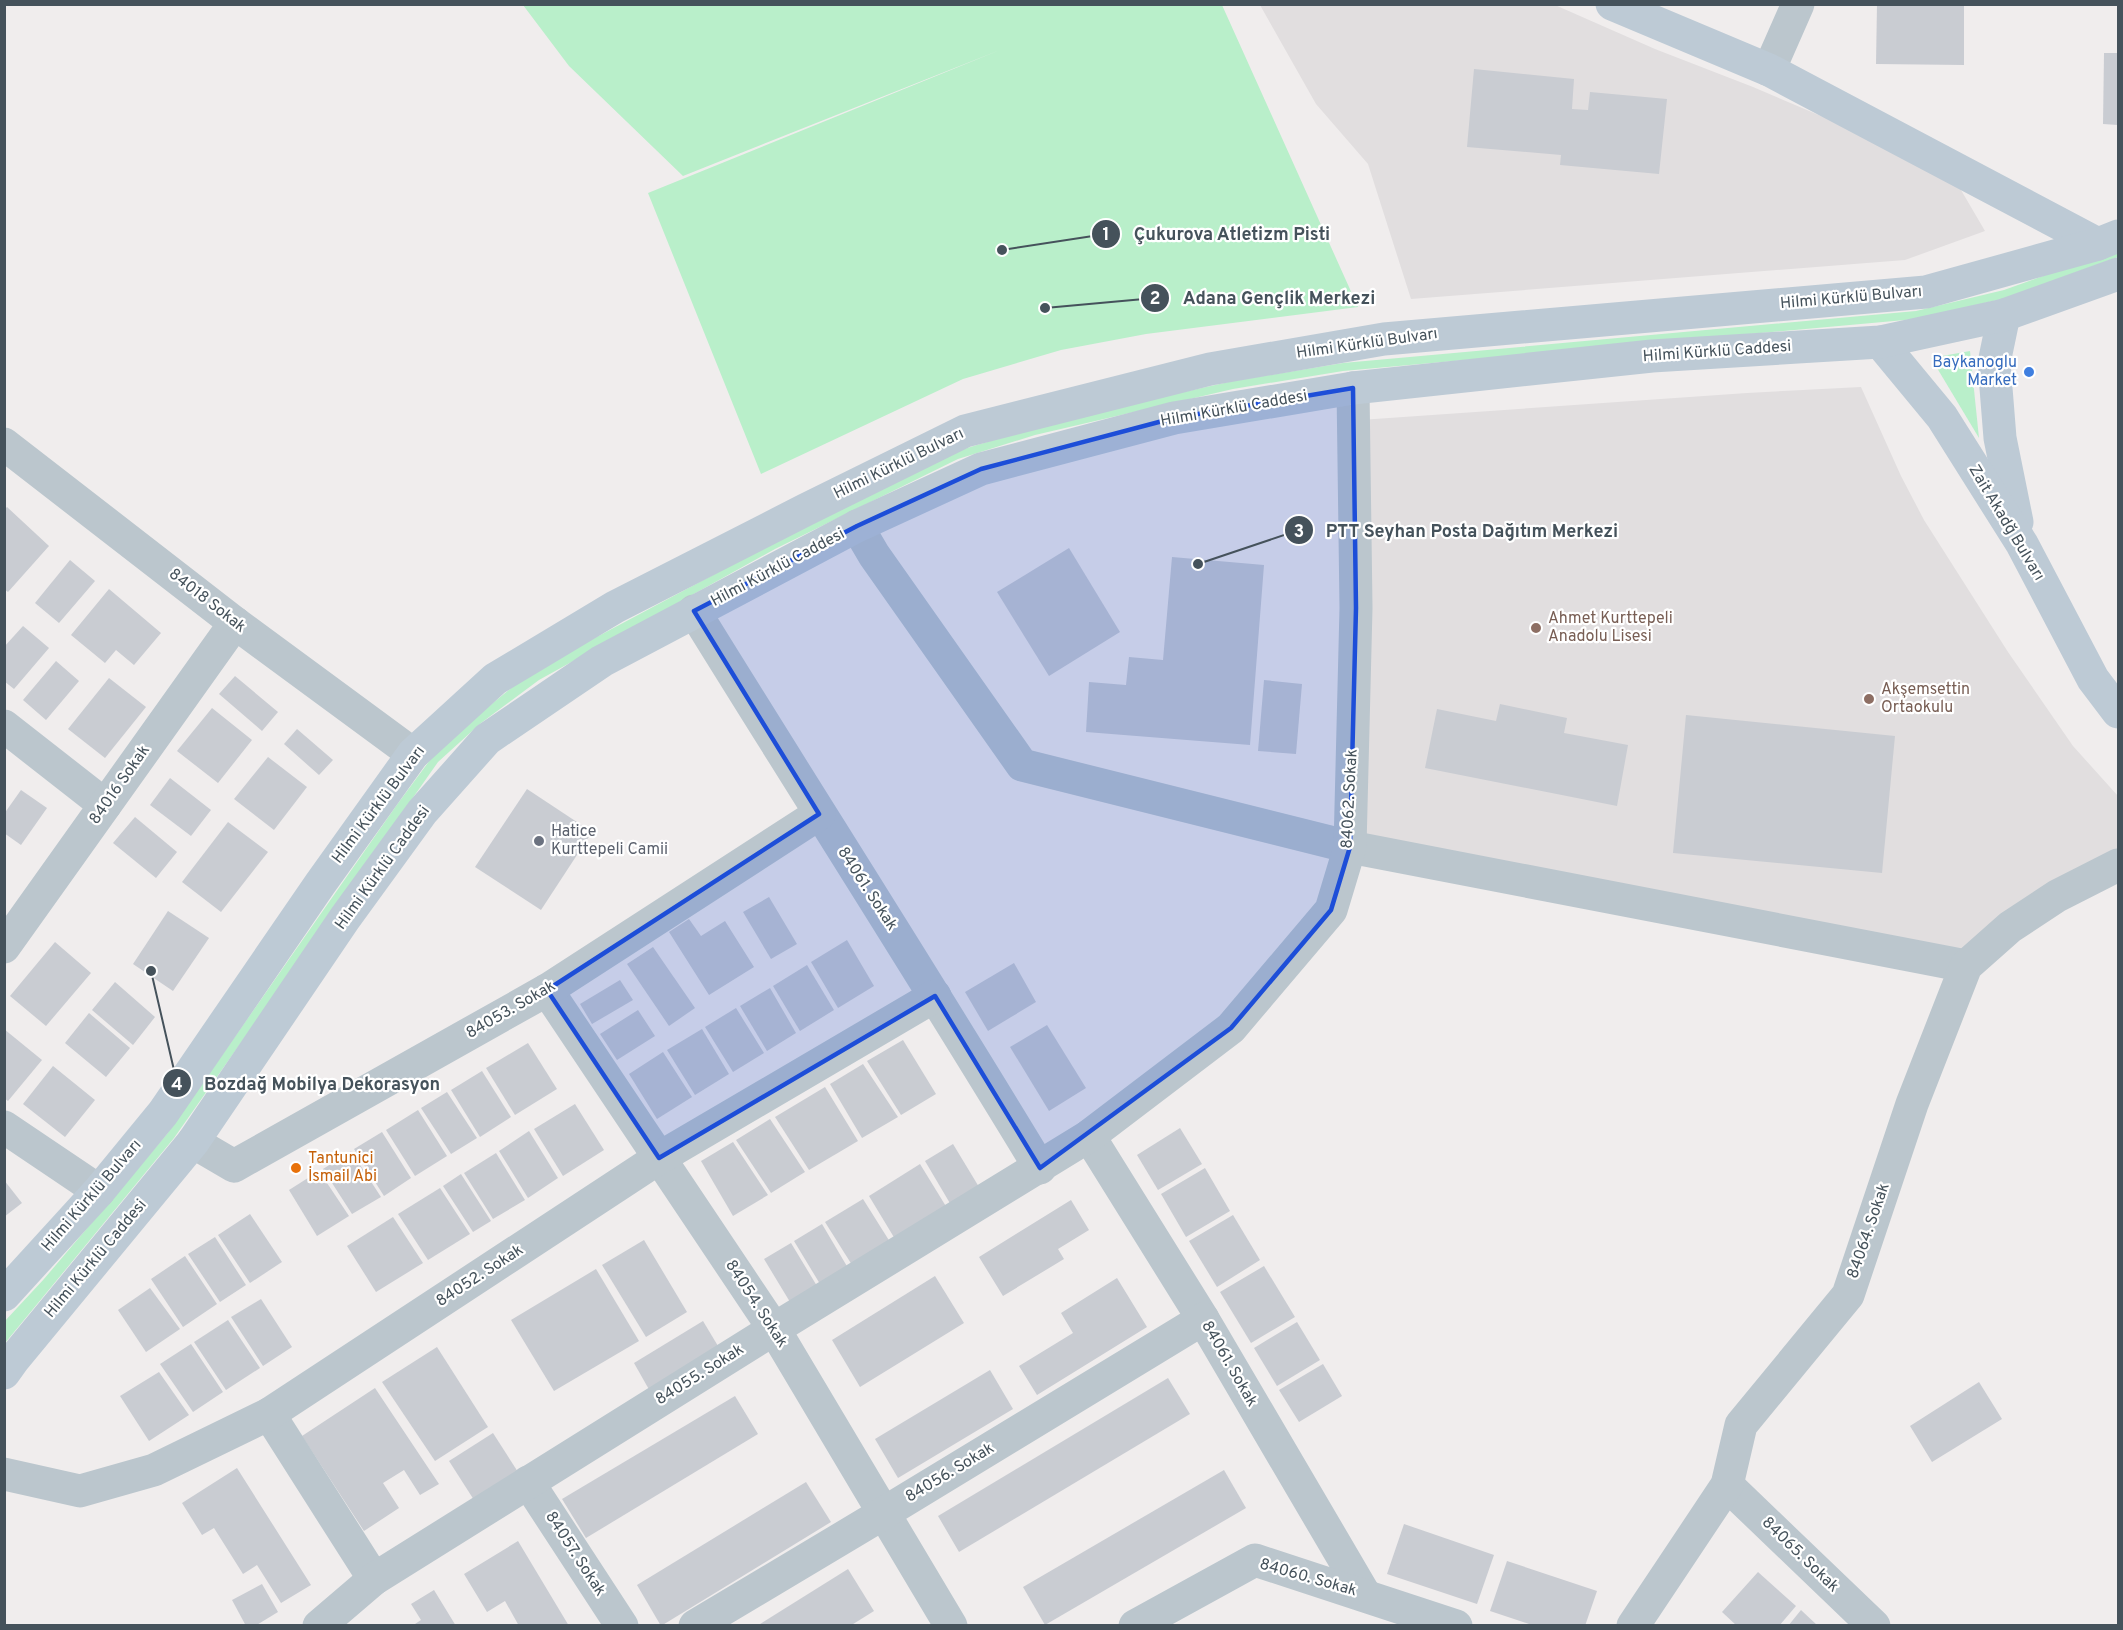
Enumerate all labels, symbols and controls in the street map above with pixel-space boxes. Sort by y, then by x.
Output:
callout: Çukurova Atletizm Pisti [1091,216,1343,252]
text: 1 [1102,224,1110,247]
text: Çukurova Atletizm Pisti [1134,224,1330,247]
callout: Adana Gençlik Merkezi [1140,280,1387,316]
street label: Hilmi Kürklü Bulvarı [1779,282,1923,314]
text: 2 [1149,288,1161,311]
text: Adana Gençlik Merkezi [1183,288,1375,311]
street label: Hilmi Kürklü Bulvarı [1295,324,1439,364]
street label: Hilmi Kürklü Caddesi [1642,337,1792,367]
place label: Baykanoglu Market [1932,353,2017,391]
marker: Baykanoglu Market [2022,365,2036,379]
street label: Hilmi Kürklü Caddesi [1159,386,1309,432]
street label: Hilmi Kürklü Bulvarı [831,424,967,504]
street label: Zait Akadğ Bulvarı [1963,461,2049,585]
callout: PTT Seyhan Posta Dağıtım Merkezi [1284,512,1630,548]
text: 3 [1294,521,1304,544]
text: PTT Seyhan Posta Dağıtım Merkezi [1326,521,1618,544]
street label: Hilmi Kürklü Caddesi [708,524,848,612]
street label: 84018 Sokak [164,565,250,637]
place label: Ahmet Kurttepeli Anadolu Lisesi [1548,609,1673,647]
marker: Ahmet Kurttepeli Anadolu Lisesi [1529,621,1543,635]
place label: Akşemsettin Ortaokulu [1881,680,1970,718]
marker: Akşemsettin Ortaokulu [1862,692,1876,706]
street label: 84016 Sokak [85,741,155,829]
street label: Hilmi Kürklü Bulvarı [328,742,430,868]
street label: 84062. Sokak [1337,749,1363,849]
street label: Hilmi Kürklü Caddesi [331,802,435,934]
place label: Hatice Kurttepeli Camii [551,822,668,860]
marker: Hatice Kurttepeli Camii [532,834,546,848]
street label: 84061. Sokak [832,843,902,935]
street label: 84053. Sokak [463,976,559,1044]
callout: Bozdağ Mobilya Dekorasyon [162,1065,452,1101]
text: 4 [171,1074,183,1097]
text: Bozdağ Mobilya Dekorasyon [204,1074,440,1097]
street label: Hilmi Kürklü Bulvarı [38,1136,146,1256]
place label: Tantunici İsmail Abi [308,1149,377,1187]
marker: Tantunici İsmail Abi [289,1161,303,1175]
street label: 84064. Sokak [1843,1180,1895,1282]
street label: Hilmi Kürklü Caddesi [40,1196,152,1322]
street label: 84052. Sokak [433,1240,527,1312]
street label: 84054. Sokak [720,1256,792,1352]
street label: 84061. Sokak [1196,1317,1262,1411]
street label: 84055. Sokak [652,1340,748,1410]
street label: 84056. Sokak [902,1439,998,1507]
street label: 84057. Sokak [540,1508,610,1600]
street label: 84065. Sokak [1757,1513,1843,1597]
street label: 84060. Sokak [1257,1555,1359,1601]

